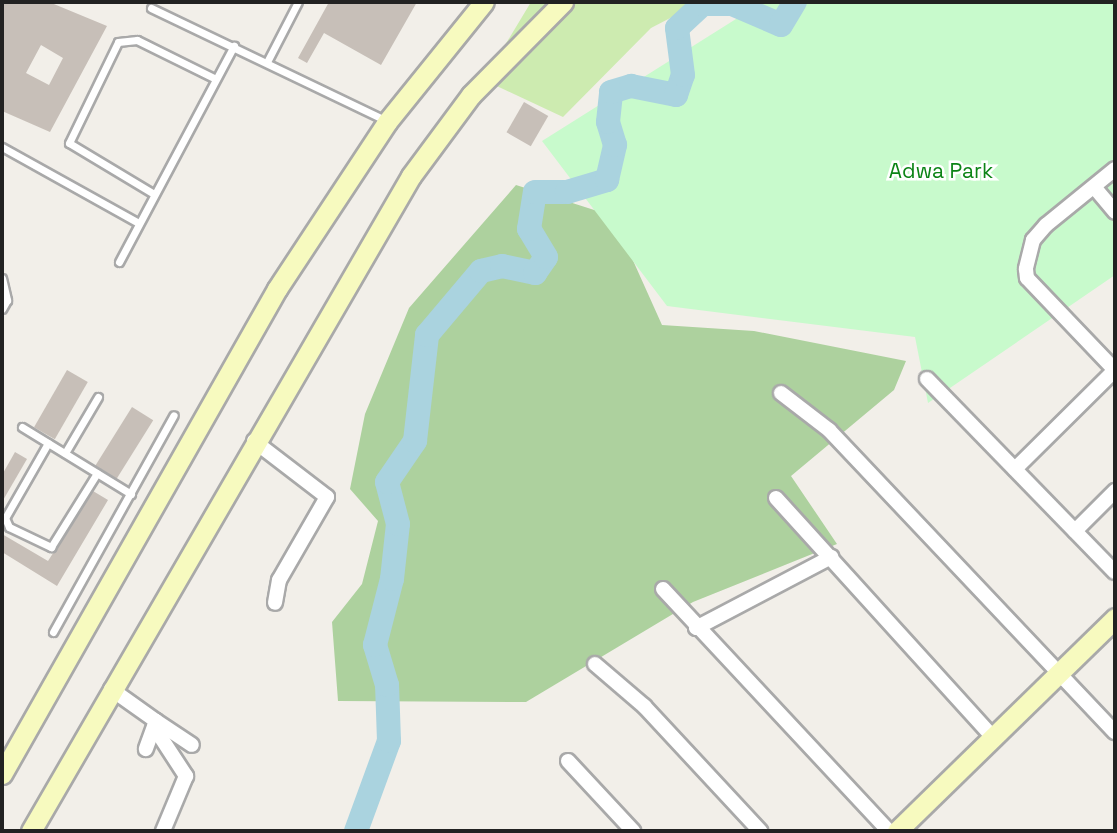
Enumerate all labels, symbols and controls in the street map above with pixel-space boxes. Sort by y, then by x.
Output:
park label: Adwa Park [889,158,993,184]

